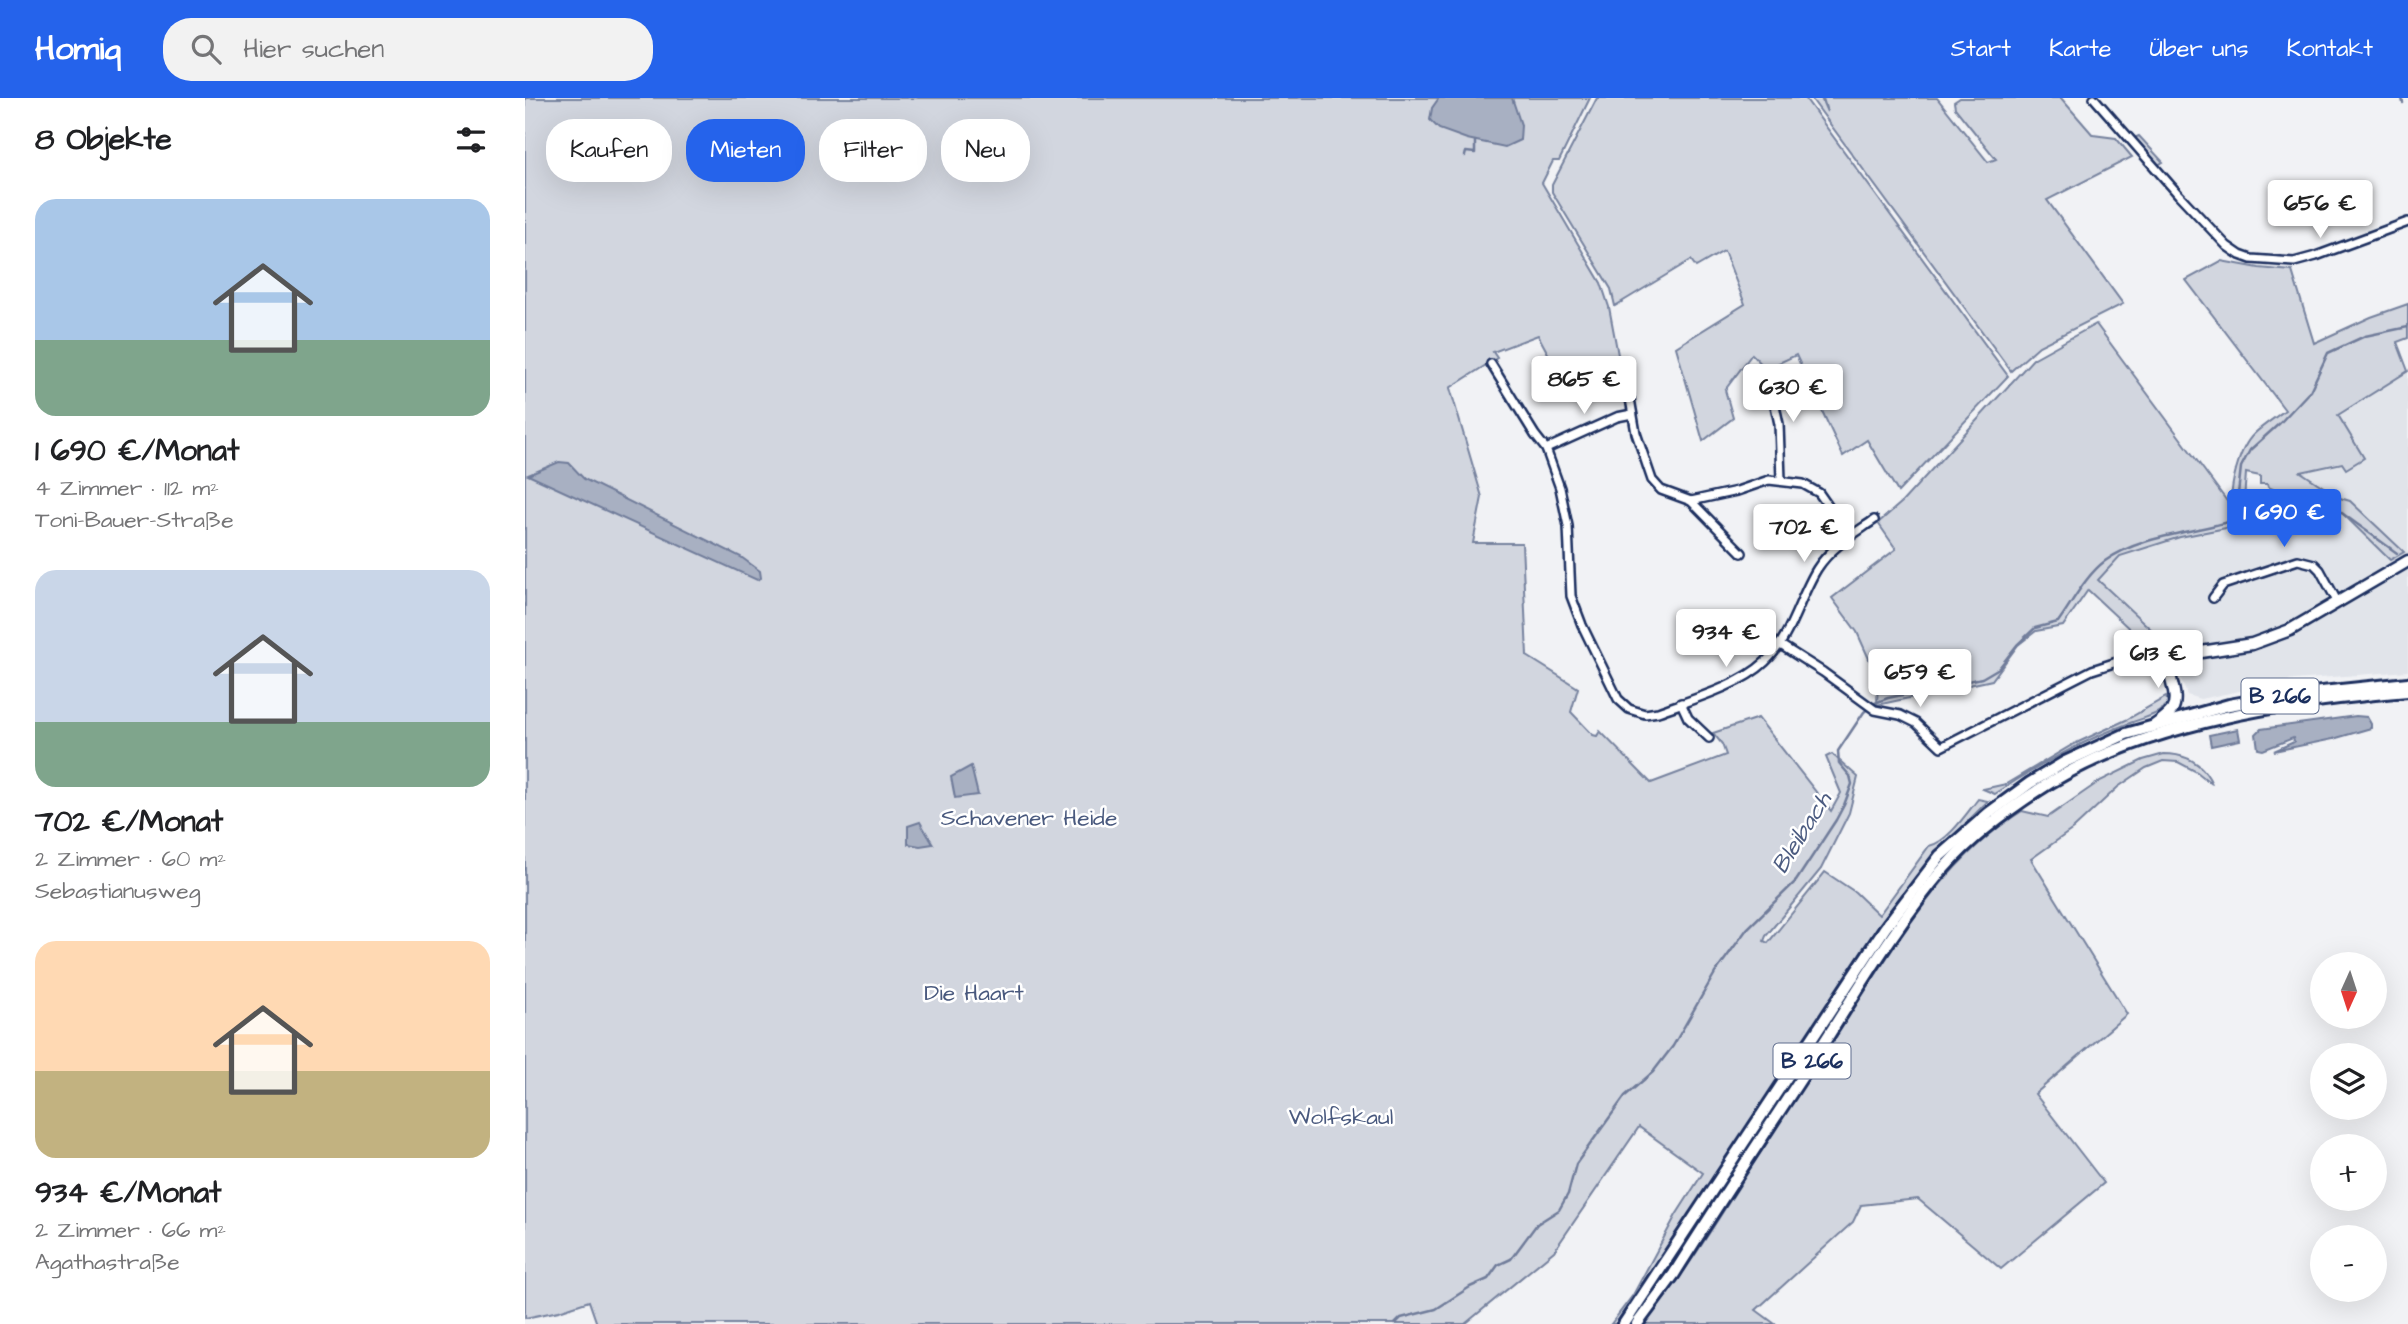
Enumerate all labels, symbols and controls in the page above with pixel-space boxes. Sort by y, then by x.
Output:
search box [163,18,653,81]
text: Homiq [35,26,121,72]
icon: search [187,30,225,68]
text: Hier suchen [243,31,384,67]
text: Start [1951,32,2011,66]
text: Karte [2049,32,2112,66]
text: Über uns [2150,32,2249,66]
text: Kontakt [2287,32,2373,66]
text: 8 Objekte [35,119,172,161]
chip: Kaufen [546,119,672,182]
chip: Mieten [686,119,805,182]
chip: Filter [819,119,927,182]
chip: Neu [941,119,1030,182]
icon: filters [452,121,490,159]
pin: 656 € [2271,180,2369,240]
text: 656 € [2284,187,2356,219]
icon: home [200,245,326,371]
pin: 865 € [1535,356,1633,416]
text: 865 € [1547,363,1621,395]
pin: 630 € [1744,364,1842,424]
text: 630 € [1759,371,1827,403]
text: 1 690 €/Monat [35,430,239,472]
text: 4 Zimmer · 112 m² [35,472,219,504]
pin: 1 690 € [2219,490,2349,549]
text: 1 690 € [2243,496,2325,528]
text: Toni-Bauer-Straße [35,504,234,536]
pin: 702 € [1755,504,1853,564]
text: 702 € [1769,511,1839,543]
pin: 934 € [1677,610,1775,669]
icon: home [200,616,326,742]
text: 934 € [1692,616,1760,648]
pin: 613 € [2109,630,2207,690]
text: 613 € [2130,637,2186,669]
pin: 659 € [1871,650,1969,709]
text: 659 € [1884,656,1956,688]
road number: B 266 [2241,678,2319,714]
water label: Bleibach [1764,785,1841,880]
text: 702 €/Monat [35,801,223,843]
park label: Schavener Heide [941,802,1117,834]
text: 2 Zimmer · 60 m² [35,843,226,875]
text: Sebastianusweg [35,875,201,907]
north arrow [2310,952,2387,1029]
map controls [2310,952,2387,1302]
park label: Die Haart [924,977,1024,1009]
icon: home [200,987,326,1113]
button: layers [2310,1043,2387,1120]
road number: B 266 [1773,1044,1851,1079]
park label: Wolfskaul [1289,1101,1393,1133]
button: + [2310,1134,2387,1211]
text: 934 €/Monat [35,1172,221,1214]
text: 2 Zimmer · 66 m² [35,1214,226,1246]
button: − [2310,1225,2387,1302]
text: Agathastraße [35,1246,180,1278]

